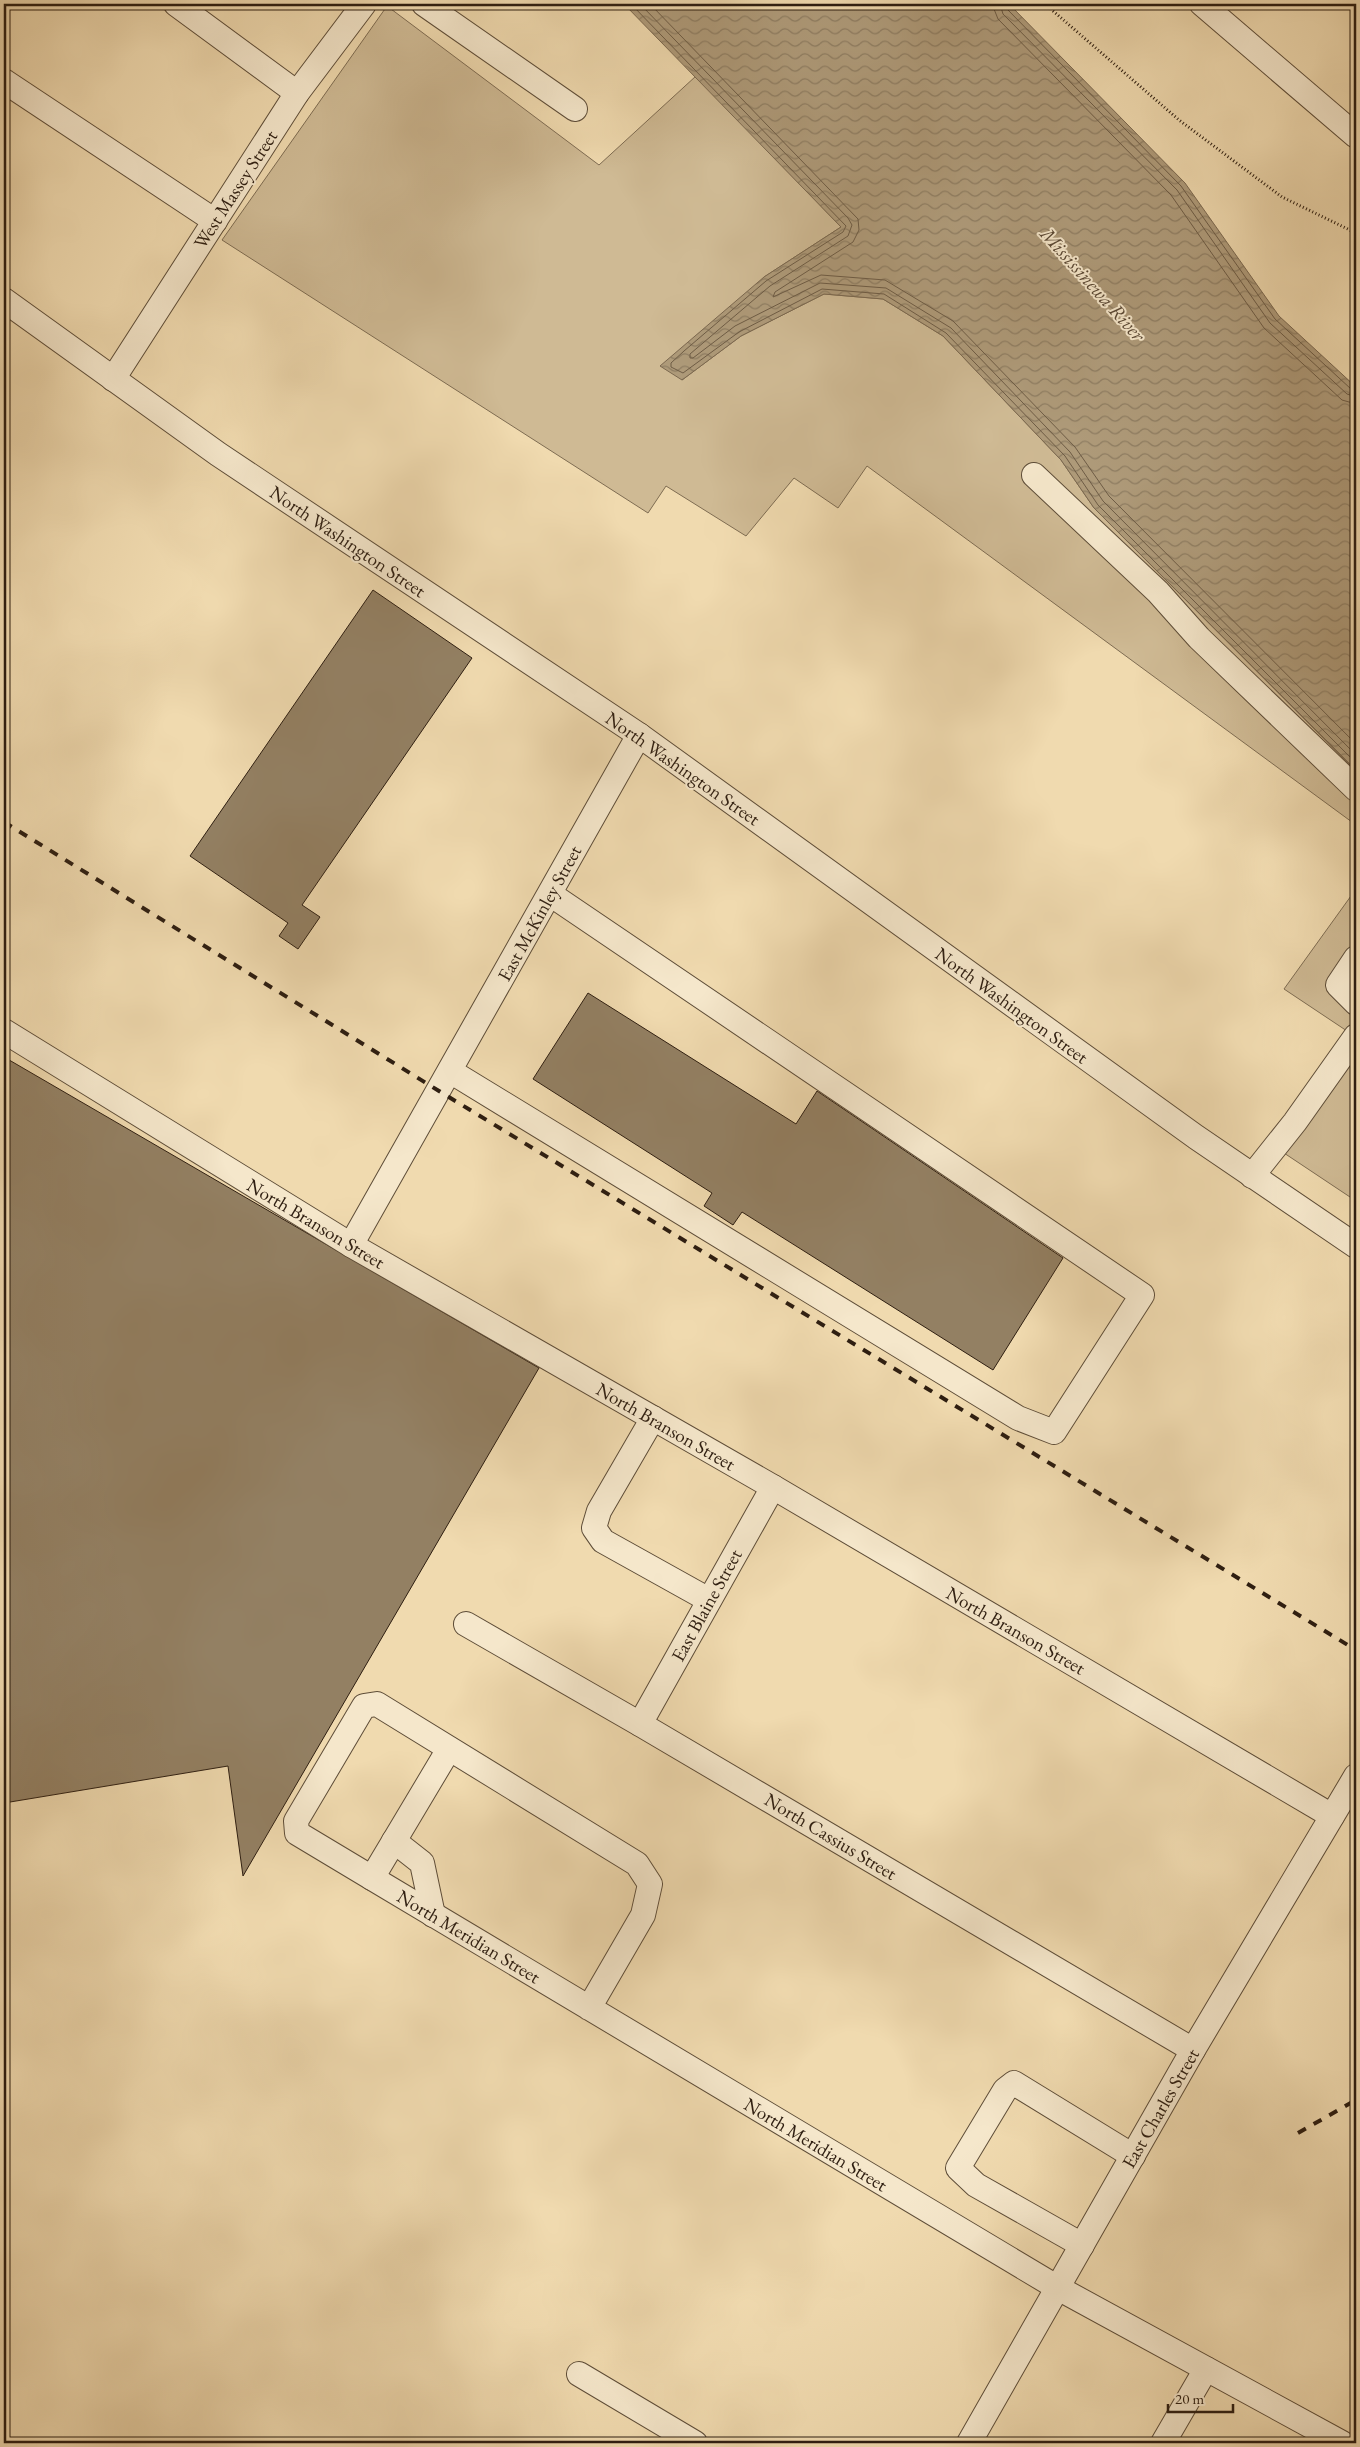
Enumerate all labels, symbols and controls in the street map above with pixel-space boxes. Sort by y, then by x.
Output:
street label: West Massey Street [188,125,283,253]
water label: Mississinewa River [1034,221,1152,348]
street label: North Washington Street [265,480,431,603]
street label: North Washington Street [600,706,765,831]
street label: East McKinley Street [492,841,587,986]
street label: North Washington Street [930,941,1093,1069]
street label: North Branson Street [242,1172,389,1274]
street label: North Branson Street [592,1376,740,1476]
street label: East Blaine Street [665,1545,748,1666]
street label: North Branson Street [942,1580,1090,1680]
street label: North Cassius Street [760,1787,902,1886]
street label: North Meridian Street [392,1884,545,1989]
street label: East Charles Street [1116,2044,1205,2173]
street label: North Meridian Street [739,2092,892,2197]
scale bar [1168,2382,1232,2414]
text: 20 m [1175,2389,1204,2408]

